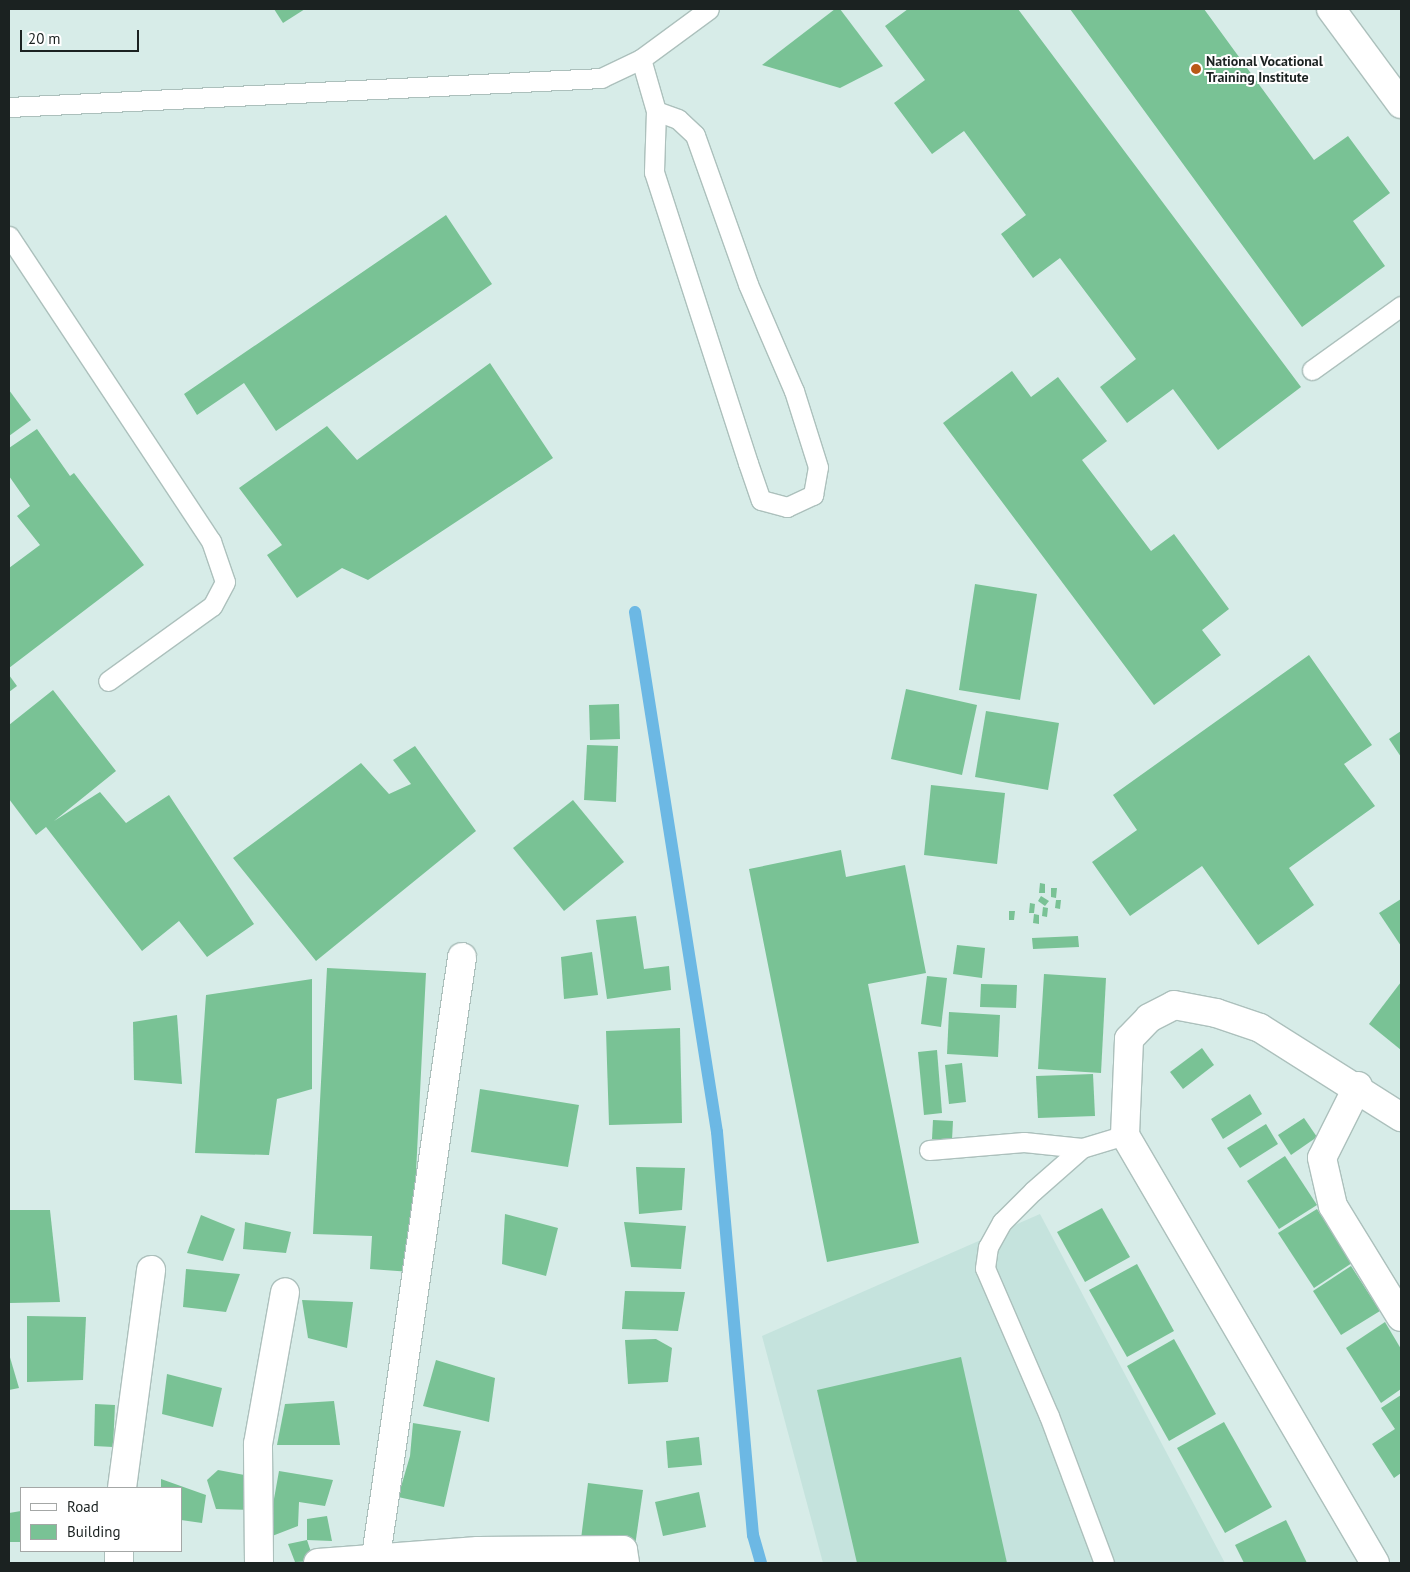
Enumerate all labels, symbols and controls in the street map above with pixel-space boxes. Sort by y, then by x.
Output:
scale bar [22,20,141,52]
text: 20 m [28,29,61,48]
place label: National Vocational Training Institute [1206,53,1323,85]
marker: National Vocational Training Institute [1190,63,1202,75]
legend [20,1487,182,1552]
text: Road [67,1497,99,1516]
text: Building [67,1522,121,1541]

